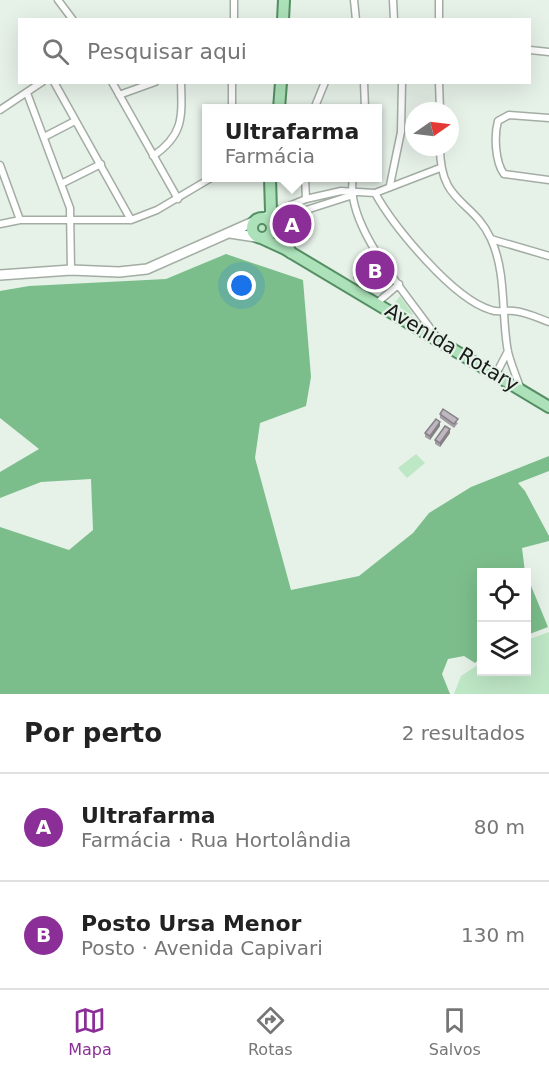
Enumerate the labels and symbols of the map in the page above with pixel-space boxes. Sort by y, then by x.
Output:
north arrow [405,102,459,156]
pin: A [272,202,312,246]
pin: B [356,248,394,292]
your location [227,271,256,300]
street label: Avenida Rotary [381,298,523,396]

